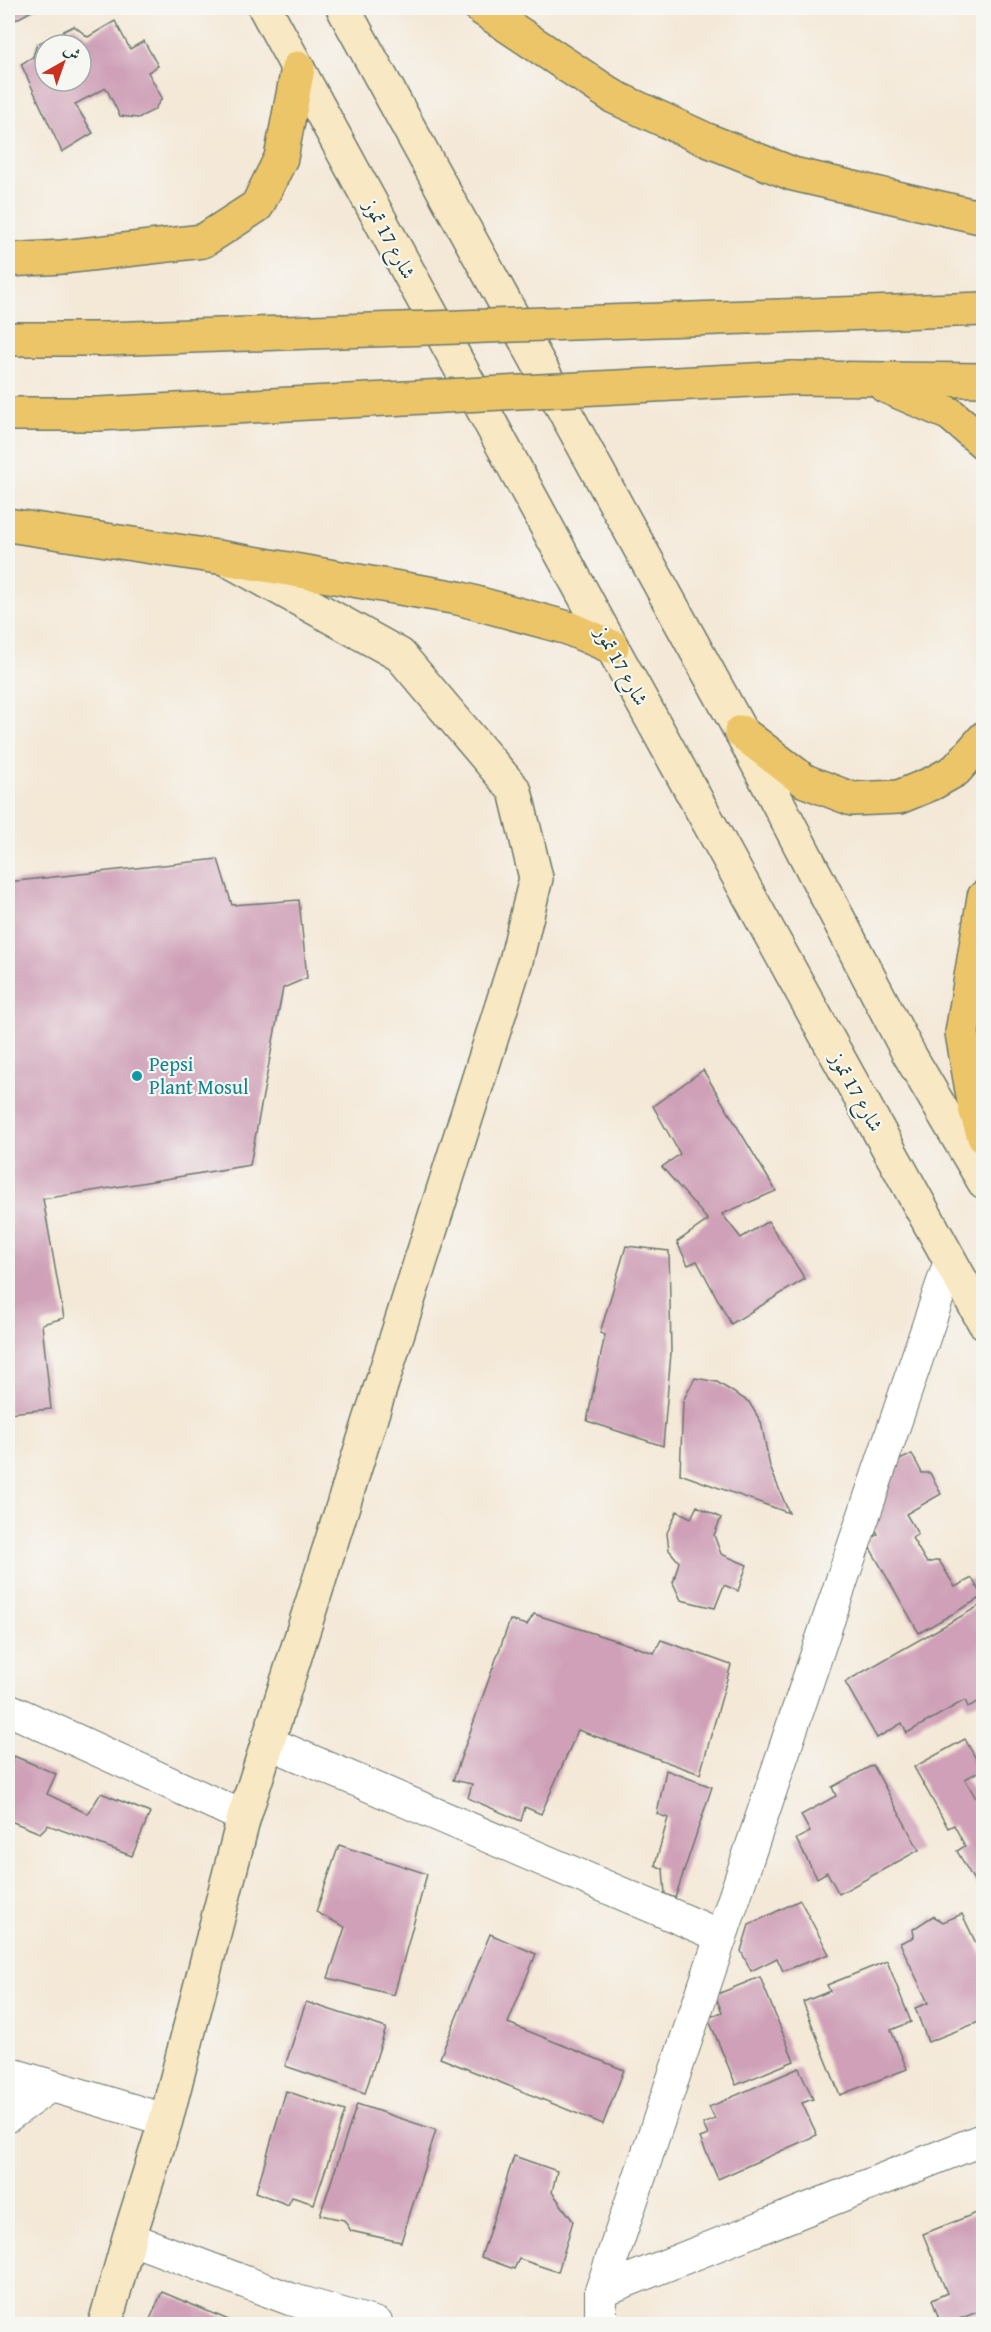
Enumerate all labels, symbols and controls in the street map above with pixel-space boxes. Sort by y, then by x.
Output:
north arrow [33,33,93,93]
text: ش [59,37,86,66]
street label: شارع 17 تموز [353,192,424,286]
street label: شارع 17 تموز [584,619,656,713]
street label: شارع 17 تموز [819,1045,891,1139]
place label: Pepsi Plant Mosul [149,1049,249,1101]
marker: Pepsi Plant Mosul [130,1069,144,1083]

